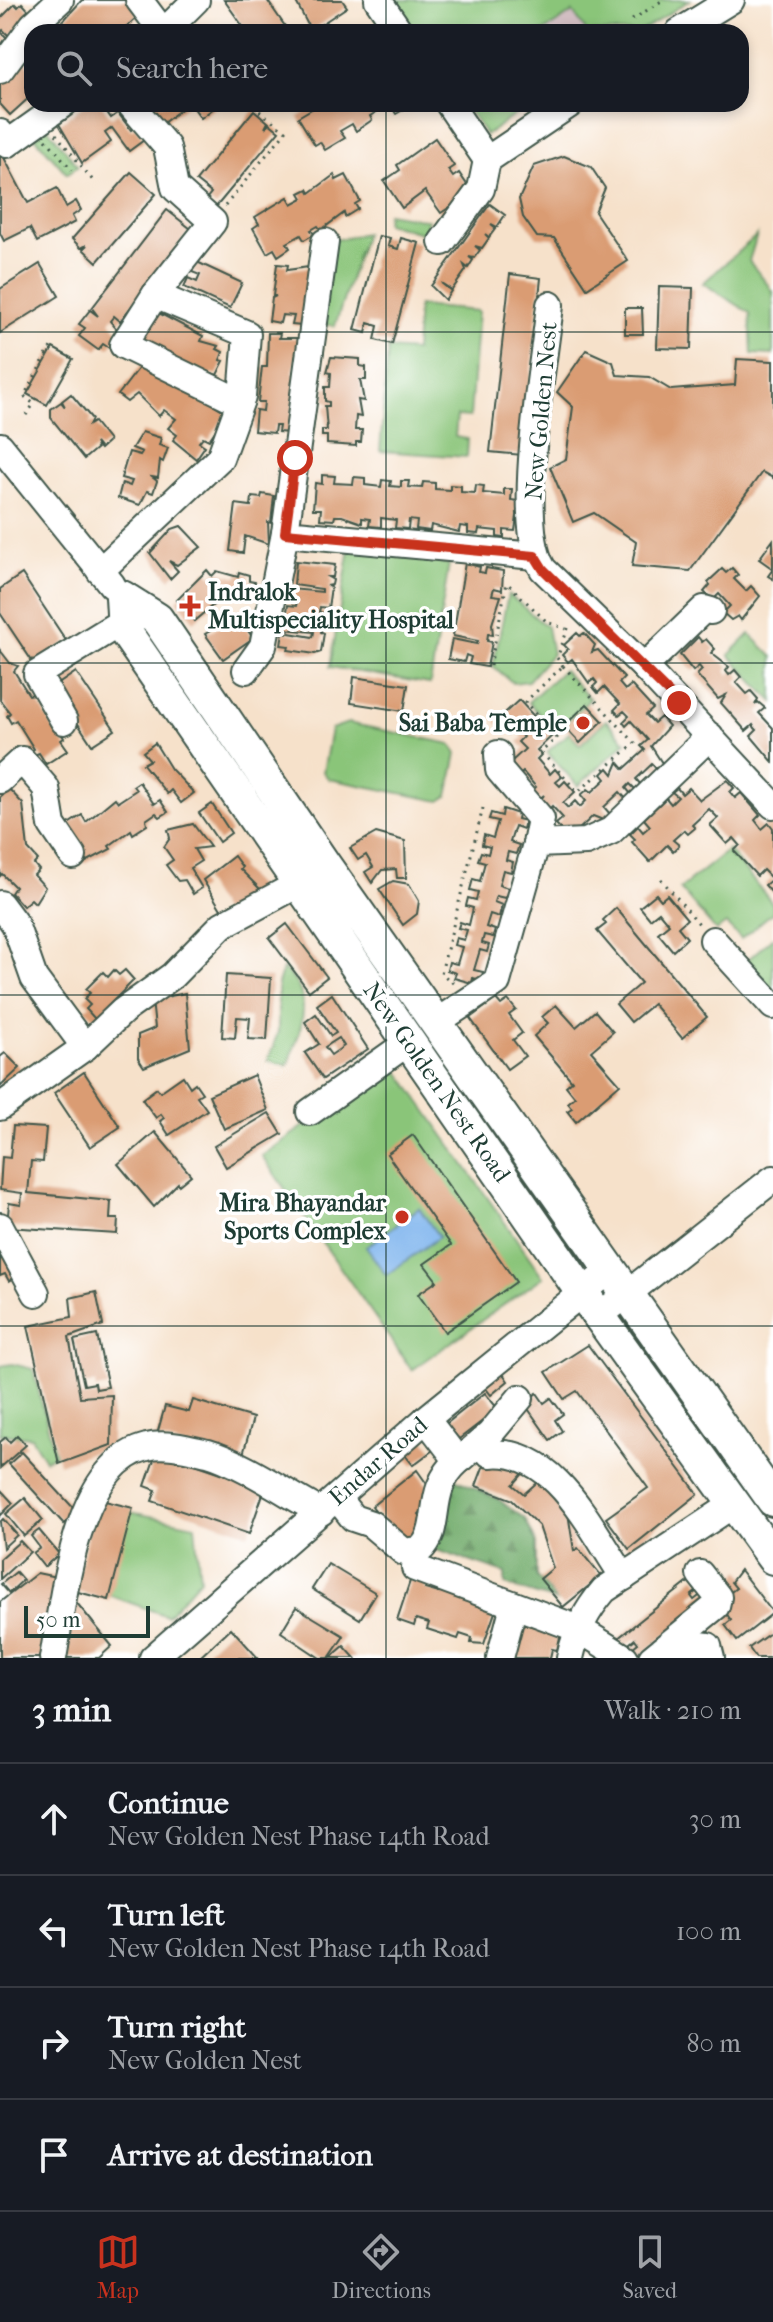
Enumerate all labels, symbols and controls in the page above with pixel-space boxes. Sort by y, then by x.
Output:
search box [24,24,749,112]
icon: search [52,46,96,90]
text: Search here [116,51,268,86]
street label: New Golden Nest [519,320,563,501]
route start [277,440,313,476]
place label: Indralok Multispeciality Hospital [208,578,454,634]
marker: Indralok Multispeciality Hospital [179,595,201,617]
route end [661,685,697,721]
place label: Sai Baba Temple [399,709,567,737]
marker: Sai Baba Temple [574,714,592,732]
street label: New Golden Nest Road [357,977,517,1188]
place label: Mira Bhayandar Sports Complex [219,1189,387,1245]
marker: Mira Bhayandar Sports Complex [393,1208,411,1226]
street label: Endar Road [323,1410,434,1511]
scale bar [24,1602,150,1638]
text: 50 m [36,1607,81,1633]
text: 3 min [32,1690,111,1730]
text: Walk · 210 m [604,1695,741,1726]
text: Continue [108,1786,229,1821]
icon: ahead [32,1797,76,1841]
text: 30 m [689,1804,741,1835]
text: New Golden Nest Phase 14th Road [108,1821,490,1852]
text: Turn left [108,1898,225,1933]
icon: left [32,1909,76,1953]
text: 100 m [676,1916,741,1947]
text: New Golden Nest Phase 14th Road [108,1933,490,1964]
text: Turn right [108,2010,246,2045]
icon: right [32,2021,76,2065]
text: 80 m [686,2028,741,2059]
text: New Golden Nest [108,2045,302,2076]
icon: arrive [32,2133,76,2177]
text: Arrive at destination [108,2138,373,2173]
tab: Map [96,2230,140,2304]
tab: Directions [332,2230,431,2304]
tab: Saved [623,2230,677,2304]

